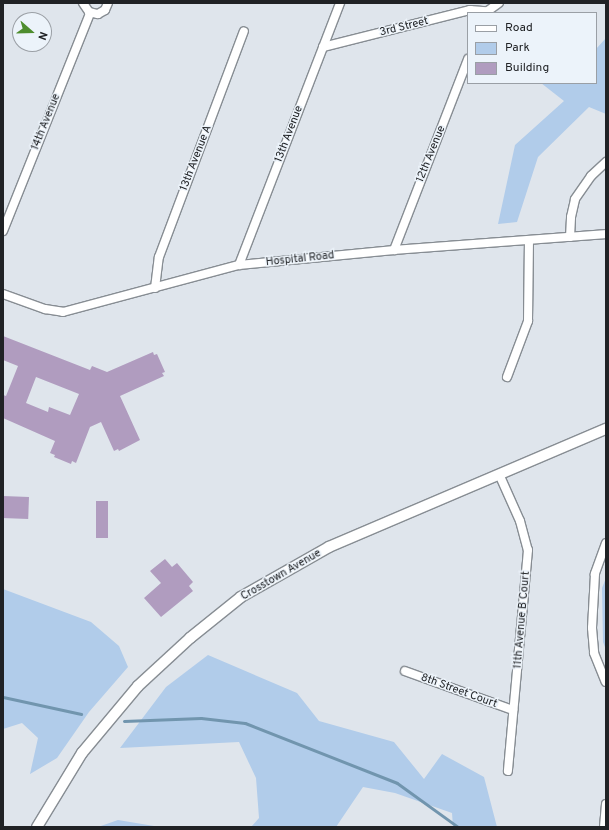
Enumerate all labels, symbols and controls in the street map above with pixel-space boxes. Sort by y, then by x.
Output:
north arrow [12,12,52,52]
legend [467,12,597,84]
street label: 3rd Street [378,15,430,39]
text: Road [505,20,533,36]
text: N [34,30,50,42]
text: Park [505,40,530,56]
text: Building [505,60,549,76]
street label: 14th Avenue [29,92,63,152]
street label: 13th Avenue [272,104,306,164]
street label: 13th Avenue A [177,123,215,193]
street label: 12th Avenue [414,124,448,184]
street label: Hospital Road [265,249,335,269]
street label: Crosstown Avenue [238,547,324,603]
street label: 11th Avenue B Court [511,570,533,670]
street label: 8th Street Court [419,671,499,711]

